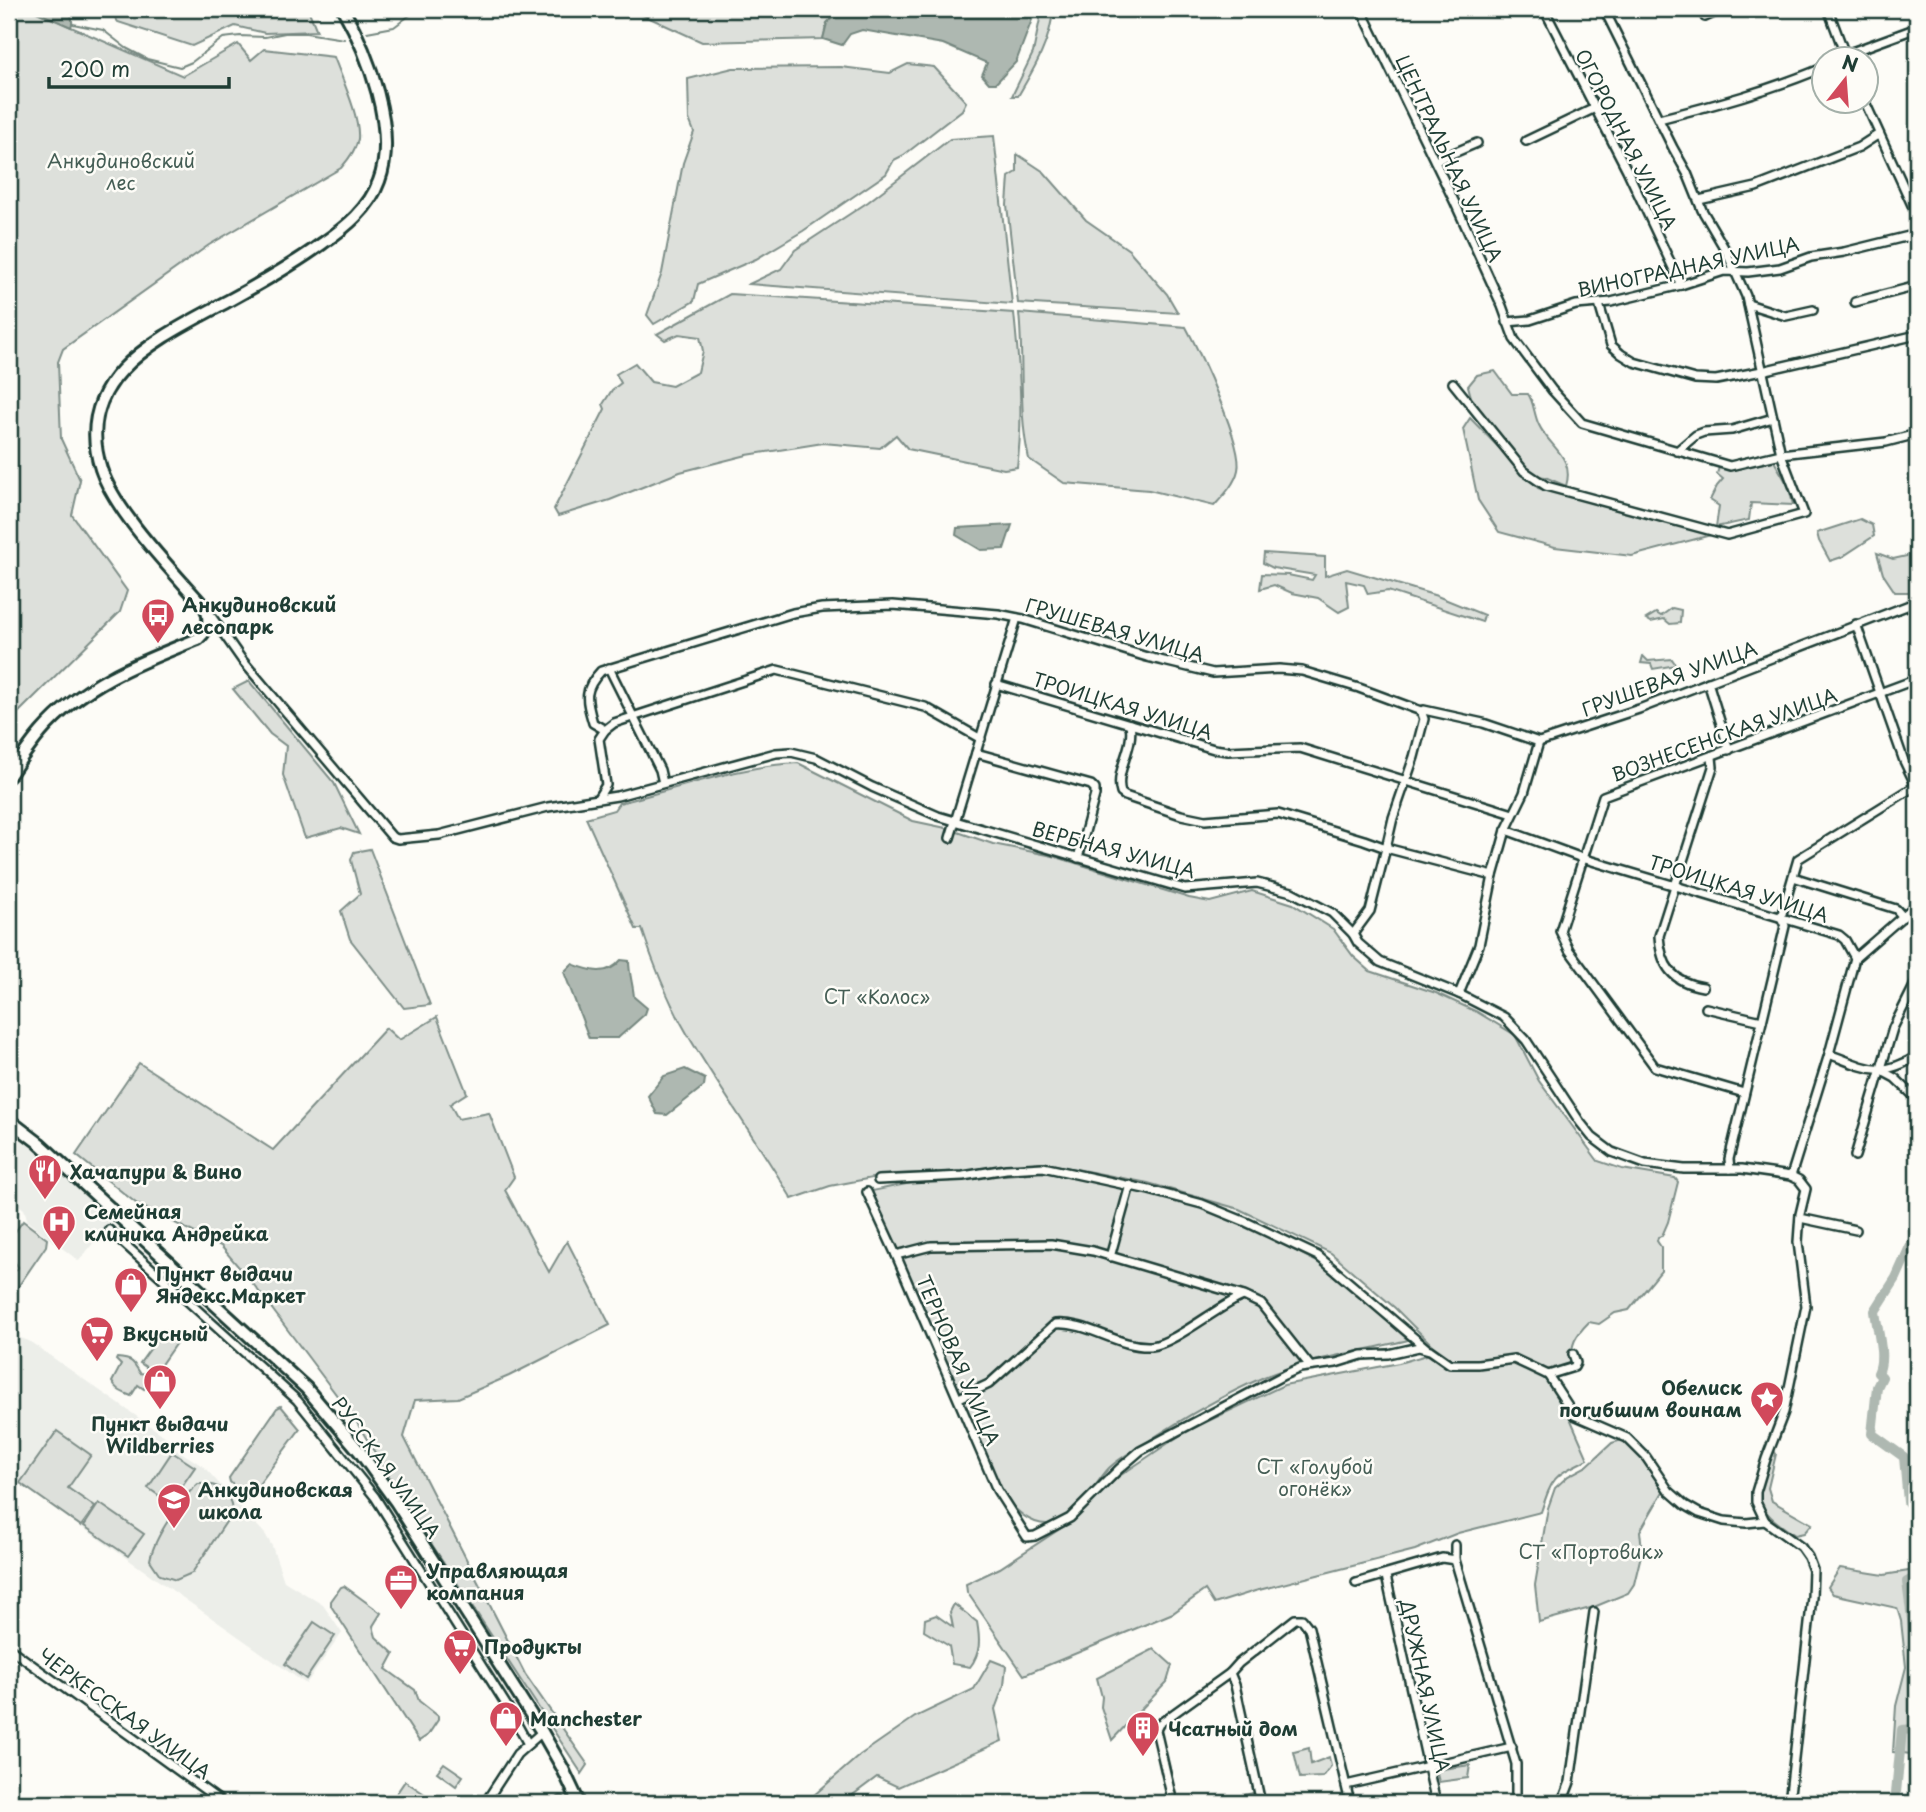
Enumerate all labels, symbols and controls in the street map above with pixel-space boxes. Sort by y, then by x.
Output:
street label: ОГОРОДНАЯ УЛИЦА [1569,44,1685,234]
scale bar [49,46,229,90]
north arrow [1811,46,1881,116]
text: N [1839,47,1862,78]
street label: ЦЕНТРАЛЬНАЯ УЛИЦА [1390,50,1510,266]
text: 200 m [60,52,130,84]
park label: Анкудиновский лес [47,146,195,196]
street label: ВИНОГРАДНАЯ УЛИЦА [1574,229,1802,303]
place label: Анкудиновский лесопарк [181,590,336,640]
street label: ГРУШЕВАЯ УЛИЦА [1022,590,1208,668]
bus stop icon: Анкудиновский лесопарк [139,596,177,645]
street label: ГРУШЕВАЯ УЛИЦА [1577,633,1761,723]
street label: ТРОИЦКАЯ УЛИЦА [1030,664,1216,746]
street label: ВОЗНЕСЕНСКАЯ УЛИЦА [1607,680,1841,788]
street label: ВЕРБНАЯ УЛИЦА [1029,814,1199,884]
street label: ТРОИЦКАЯ УЛИЦА [1646,847,1832,929]
park label: СТ «Колос» [824,982,930,1010]
restaurant icon: Хачапури & Вино [26,1152,64,1201]
place label: Хачапури & Вино [70,1157,242,1185]
place label: Семейная клиника Андрейка [84,1197,269,1247]
hospital icon: Семейная клиника Андрейка [40,1203,78,1252]
place label: Пункт выдачи Яндекс.Маркет [156,1259,307,1309]
shop icon: Пункт выдачи Яндекс.Маркет [112,1265,150,1314]
street label: ТЕРНОВАЯ УЛИЦА [910,1270,1008,1450]
supermarket icon: Вкусный [78,1314,116,1363]
place label: Вкусный [122,1319,209,1347]
shop icon: Пункт выдачи Wildberries [141,1362,179,1411]
place label: Обелиск погибшим воинам [1559,1373,1743,1423]
place icon: Обелиск погибшим воинам [1748,1379,1786,1428]
street label: РУССКАЯ УЛИЦА [326,1390,448,1544]
place label: Пункт выдачи Wildberries [91,1409,229,1459]
park label: СТ «Голубой огонёк» [1257,1452,1373,1502]
place label: Анкудиновская школа [198,1475,353,1525]
school or university icon: Анкудиновская школа [155,1481,193,1530]
park label: СТ «Портовик» [1518,1537,1664,1565]
place label: Управляющая компания [426,1556,568,1606]
office icon: Управляющая компания [382,1562,420,1611]
street label: ДРУЖНАЯ УЛИЦА [1394,1596,1458,1775]
supermarket icon: Продукты [441,1627,479,1676]
place label: Продукты [484,1632,582,1660]
street label: ЧЕРКЕССКАЯ УЛИЦА [33,1641,217,1785]
shop icon: Manchester [487,1699,525,1748]
place label: Manchester [530,1704,642,1732]
building icon: Чсатный дом [1124,1709,1162,1758]
place label: Чсатный дом [1168,1714,1298,1742]

